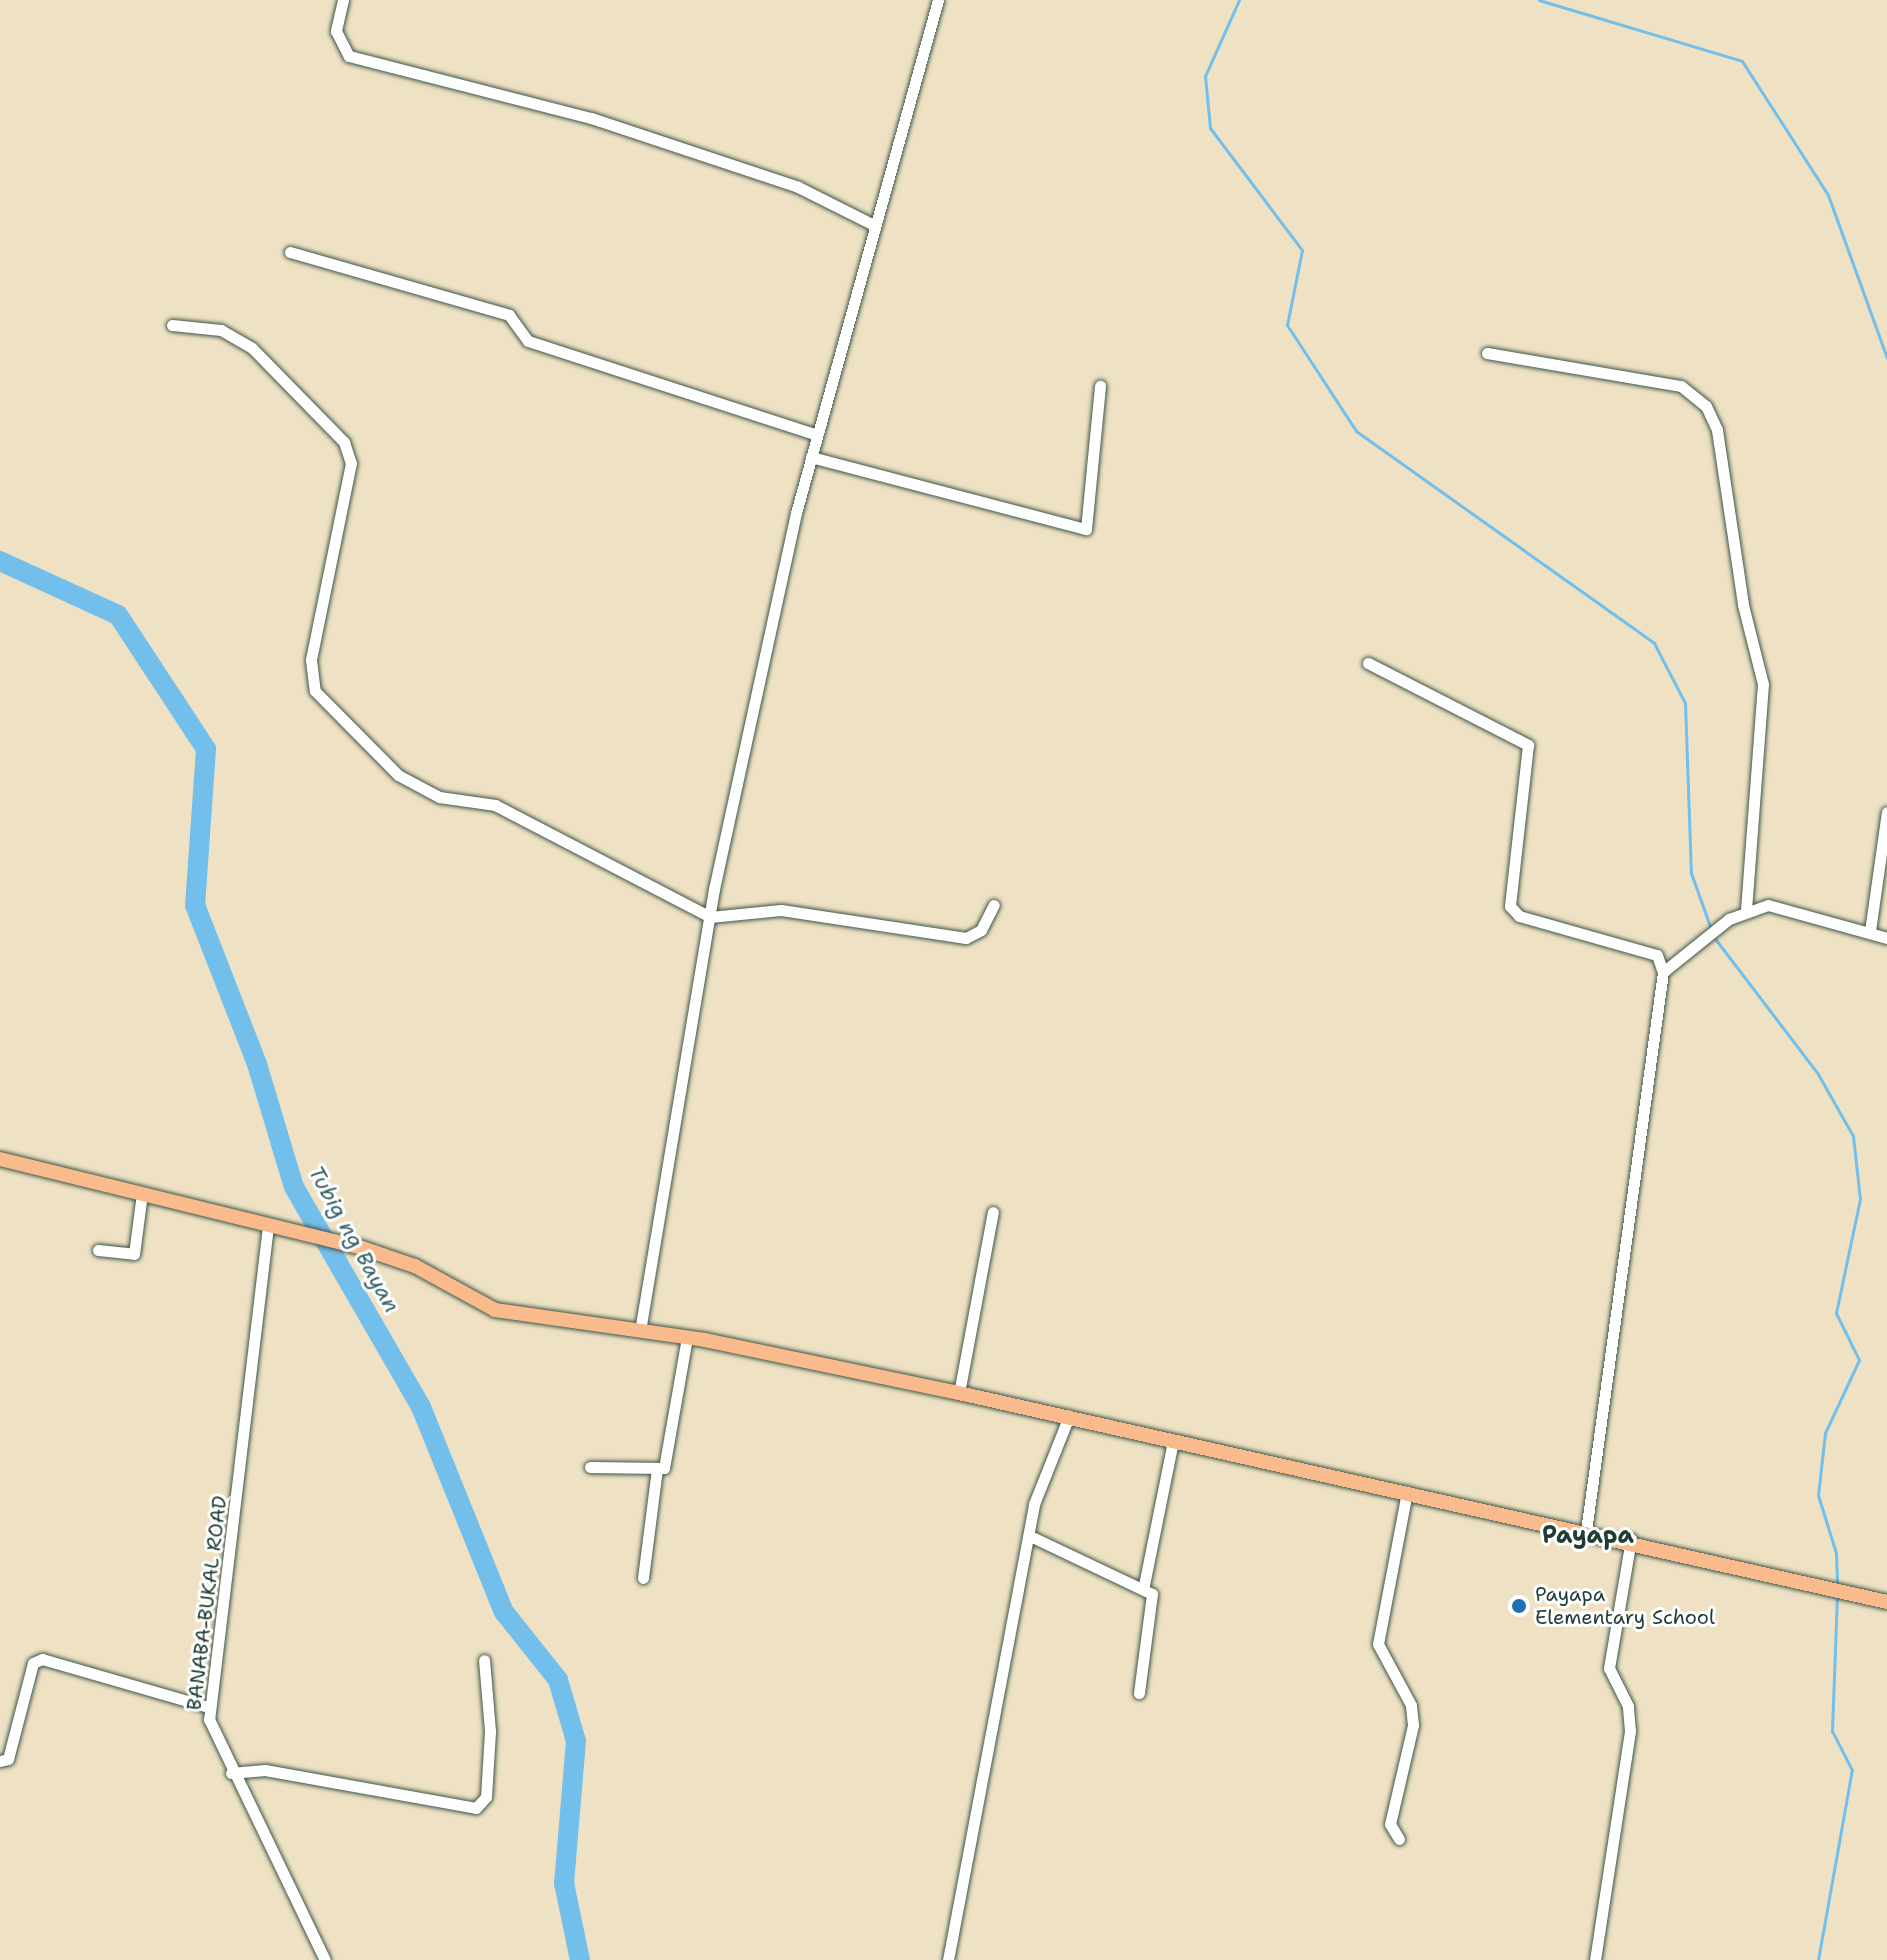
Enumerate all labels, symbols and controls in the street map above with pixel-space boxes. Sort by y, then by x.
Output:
water label: Tubig ng Bayan [303,1161,405,1317]
street label: BANABA-BUKAL ROAD [182,1494,232,1712]
district label: Payapa [1542,1522,1634,1550]
place label: Payapa Elementary School [1535,1582,1715,1629]
marker: Payapa Elementary School [1510,1597,1528,1615]

